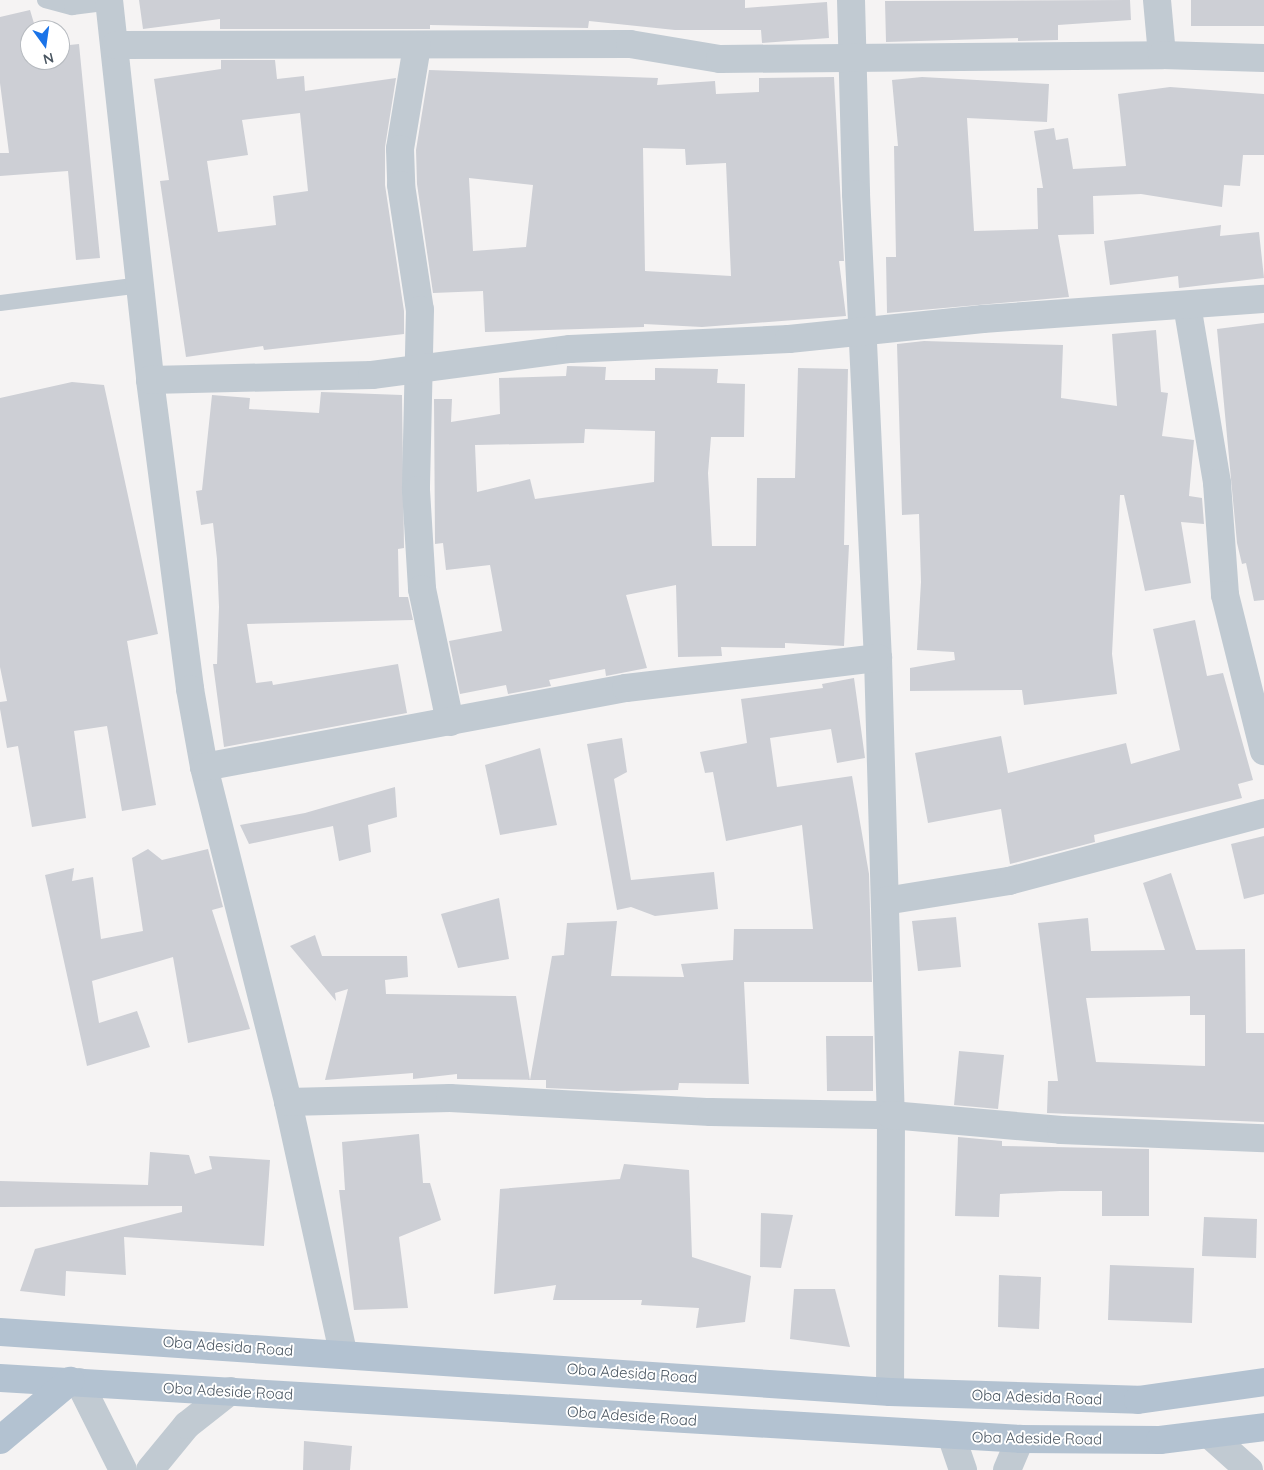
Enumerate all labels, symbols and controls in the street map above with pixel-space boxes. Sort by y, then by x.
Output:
north arrow [20,20,70,70]
text: N [41,49,56,69]
street label: Oba Adesida Road [162,1332,294,1360]
street label: Oba Adesida Road [566,1359,698,1387]
street label: Oba Adeside Road [163,1379,293,1403]
street label: Oba Adesida Road [971,1386,1103,1408]
street label: Oba Adeside Road [566,1402,698,1430]
street label: Oba Adeside Road [972,1428,1102,1448]

